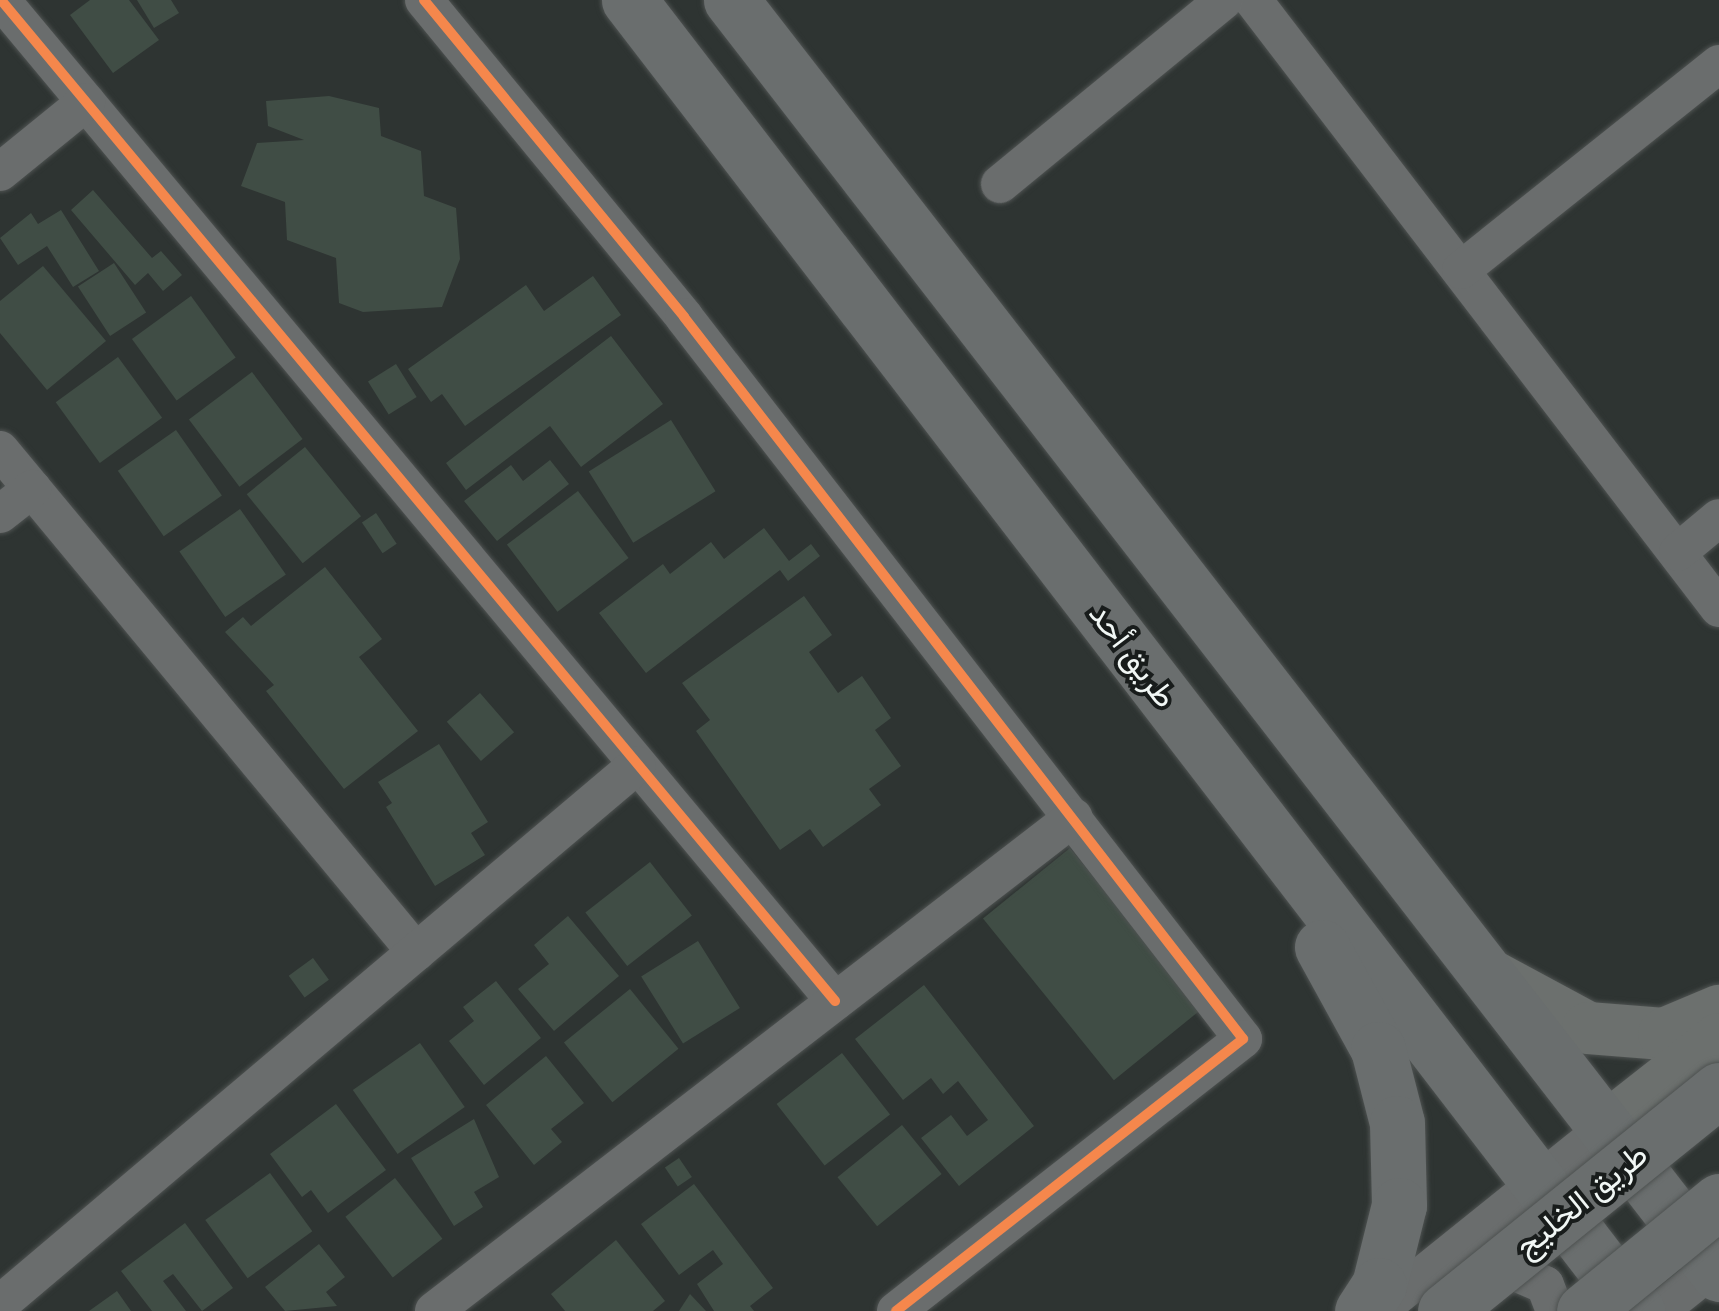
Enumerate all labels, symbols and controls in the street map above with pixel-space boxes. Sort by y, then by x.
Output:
street label: طريق أحد [1080,596,1184,716]
street label: طريق الخليج [1508,1136,1656,1266]

